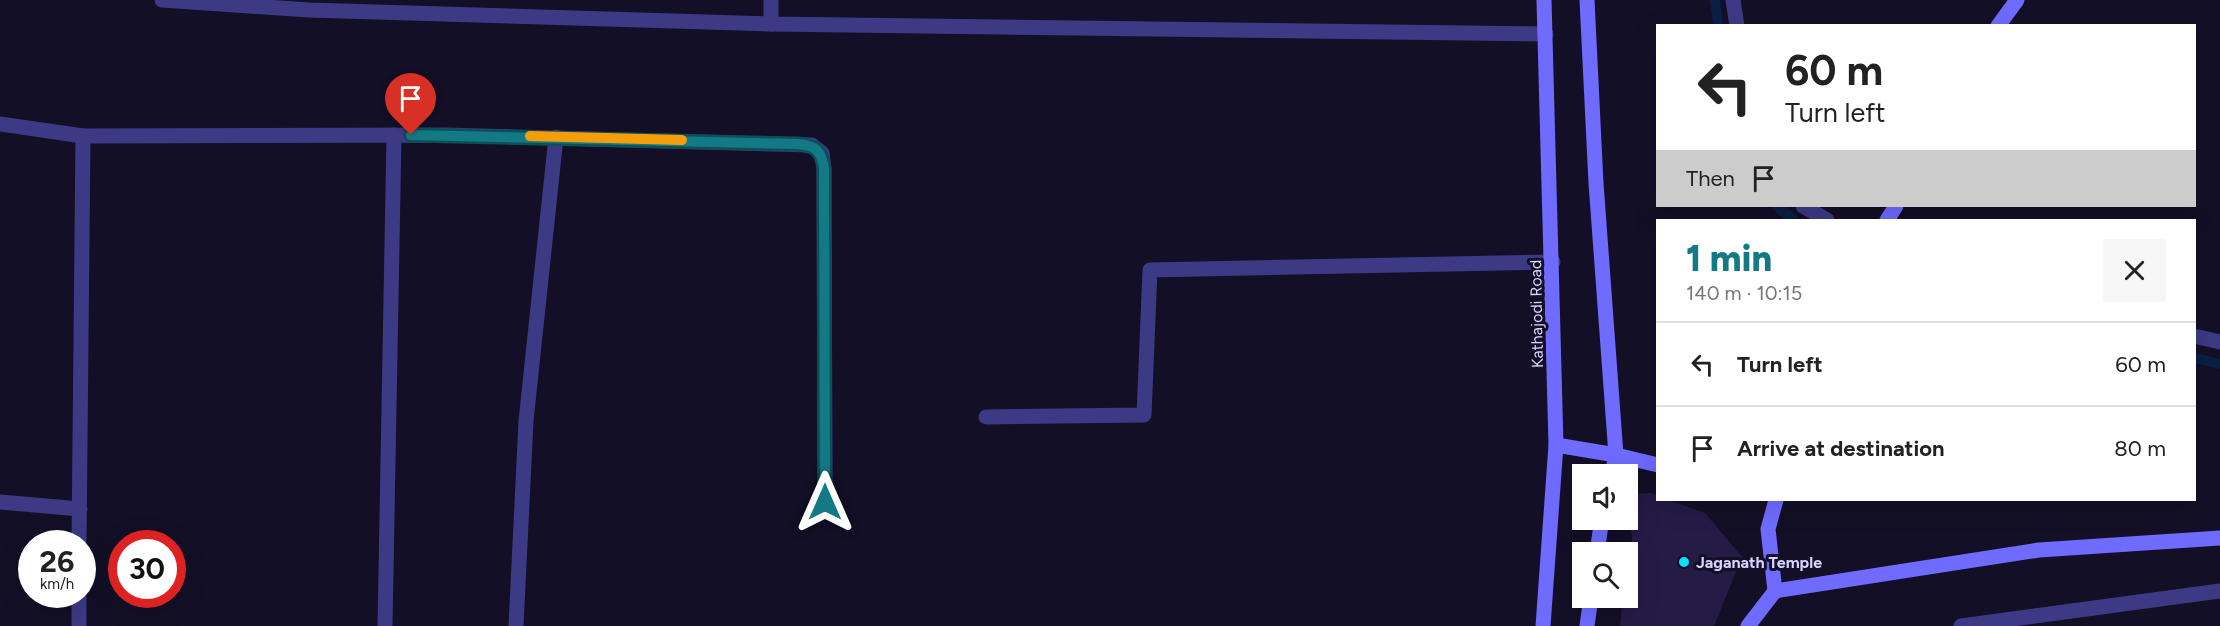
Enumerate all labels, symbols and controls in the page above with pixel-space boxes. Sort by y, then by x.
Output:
text: 60 m [1785,45,1883,96]
icon: left [1686,48,1764,126]
pin [385,73,436,135]
icon: arrive [394,82,427,115]
text: Turn left [1785,96,1885,129]
icon: arrive [1747,162,1780,195]
text: Then [1686,165,1735,192]
text: 1 min [1686,237,1772,280]
button: close [2103,239,2166,302]
street label: Kathajodi Road [1526,260,1547,368]
text: 140 m · 10:15 [1686,281,1802,305]
icon: left [1686,348,1719,381]
text: Turn left [1737,351,1823,378]
text: 60 m [2115,351,2166,378]
icon: arrive [1686,432,1719,465]
text: Arrive at destination [1737,435,1945,462]
text: 80 m [2114,435,2166,462]
map controls [1572,464,1638,608]
button: sound [1572,464,1638,530]
position arrow [793,470,857,534]
speed limit sign: 30 [108,530,186,608]
button: search [1572,542,1638,608]
text: 26 [40,543,74,580]
place label: Jaganath Temple [1696,553,1822,572]
marker: Jaganath Temple [1677,555,1691,569]
text: km/h [40,575,74,593]

